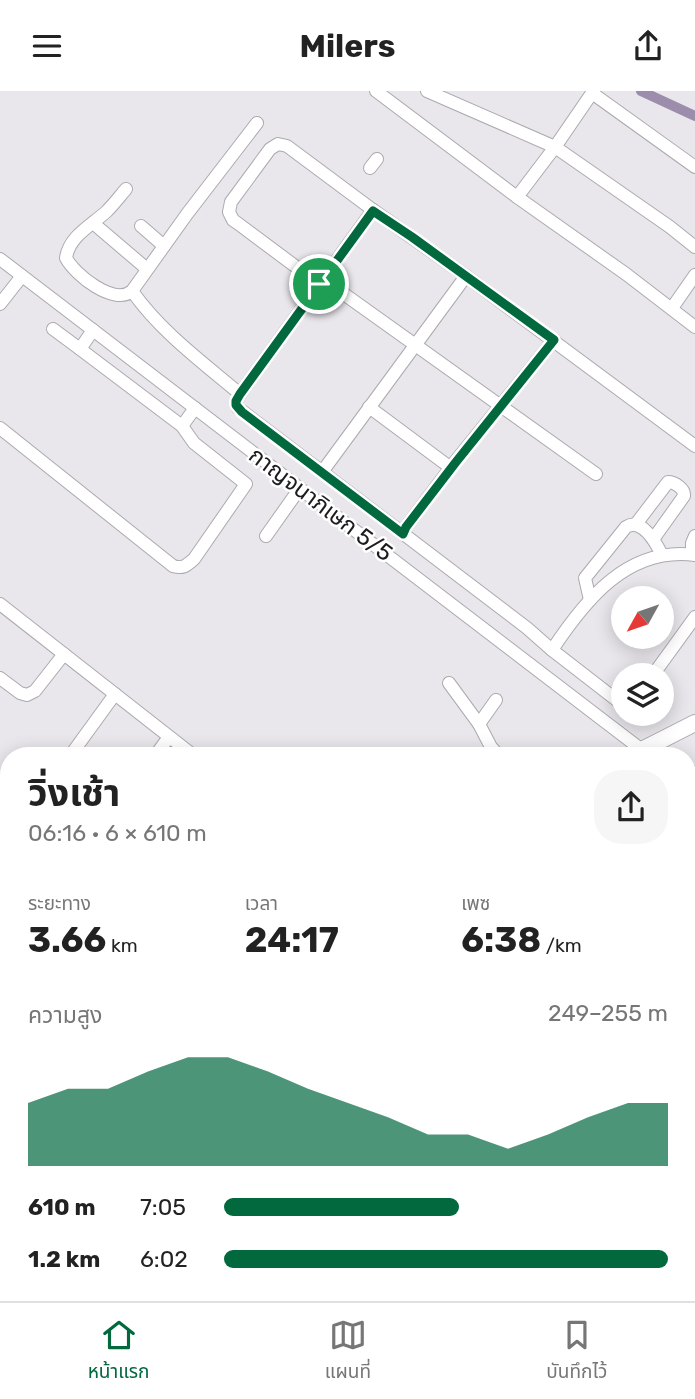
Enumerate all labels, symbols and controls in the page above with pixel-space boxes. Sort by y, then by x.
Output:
icon: menu [28,27,66,65]
text: Milers [299,27,396,65]
icon: share [629,27,667,65]
pin [289,254,349,314]
icon: arrive [300,265,338,303]
street label: กาญจนาภิเษก 5/5 [244,441,398,567]
north arrow [611,586,674,649]
map controls [611,586,674,726]
button: layers [611,663,674,726]
text: วิ่งเช้า [28,770,120,816]
button: share [594,770,668,844]
text: 06:16 · 6 × 610 m [28,819,207,847]
text: ระยะทาง [28,892,91,915]
text: เวลา [245,892,278,915]
text: เพซ [461,892,490,915]
text: 3.66 [28,919,106,961]
text: 24:17 [245,919,339,961]
text: 6:38 [461,919,541,961]
text: km [106,934,138,957]
text: /km [541,934,582,957]
text: 249–255 m [548,999,668,1027]
text: ความสูง [28,1001,102,1029]
text: 610 m [28,1193,96,1221]
text: 7:05 [140,1193,186,1221]
text: 1.2 km [28,1245,100,1273]
text: 6:02 [140,1245,188,1273]
tab: หน้าแรก [88,1316,149,1387]
tab: แผนที่ [325,1316,371,1387]
tab: บันทึกไว้ [546,1316,607,1387]

